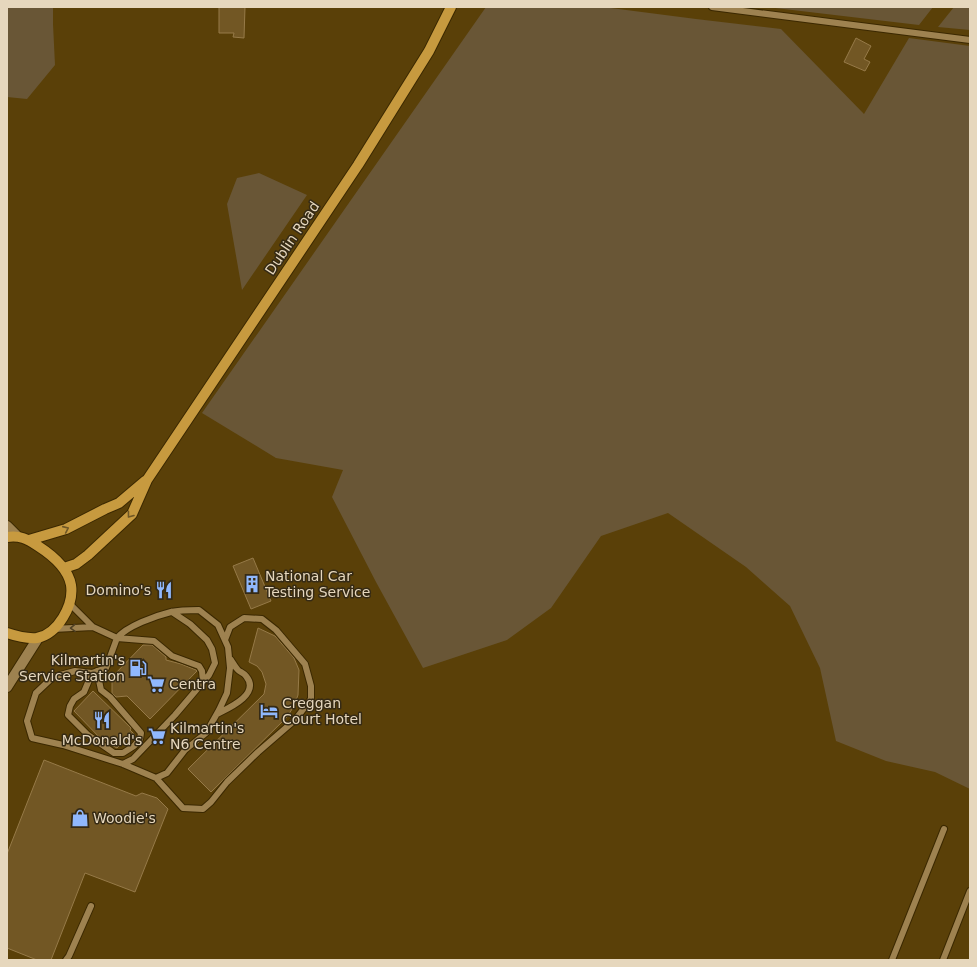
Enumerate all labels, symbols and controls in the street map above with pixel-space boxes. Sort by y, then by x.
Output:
street label: Dublin Road [262,198,322,278]
one-way arrow [128,510,135,517]
one-way arrow [63,525,70,533]
place label: National Car Testing Service [264,568,370,600]
building icon: National Car Testing Service [242,574,262,594]
restaurant icon: Domino's [154,580,174,600]
place label: Domino's [86,582,151,598]
one-way arrow [70,624,76,632]
place label: Kilmartin's Service Station [19,652,125,684]
fuel station icon: Kilmartin's Service Station [128,658,148,678]
supermarket icon: Centra [146,674,166,694]
place label: Centra [169,676,216,692]
place label: Creggan Court Hotel [282,695,362,727]
hotel icon: Creggan Court Hotel [259,701,279,721]
restaurant icon: McDonald's [92,710,112,730]
place label: Kilmartin's N6 Centre [170,720,244,752]
supermarket icon: Kilmartin's N6 Centre [147,726,167,746]
place label: McDonald's [62,732,142,748]
shop icon: Woodie's [70,808,90,828]
place label: Woodie's [93,810,156,826]

